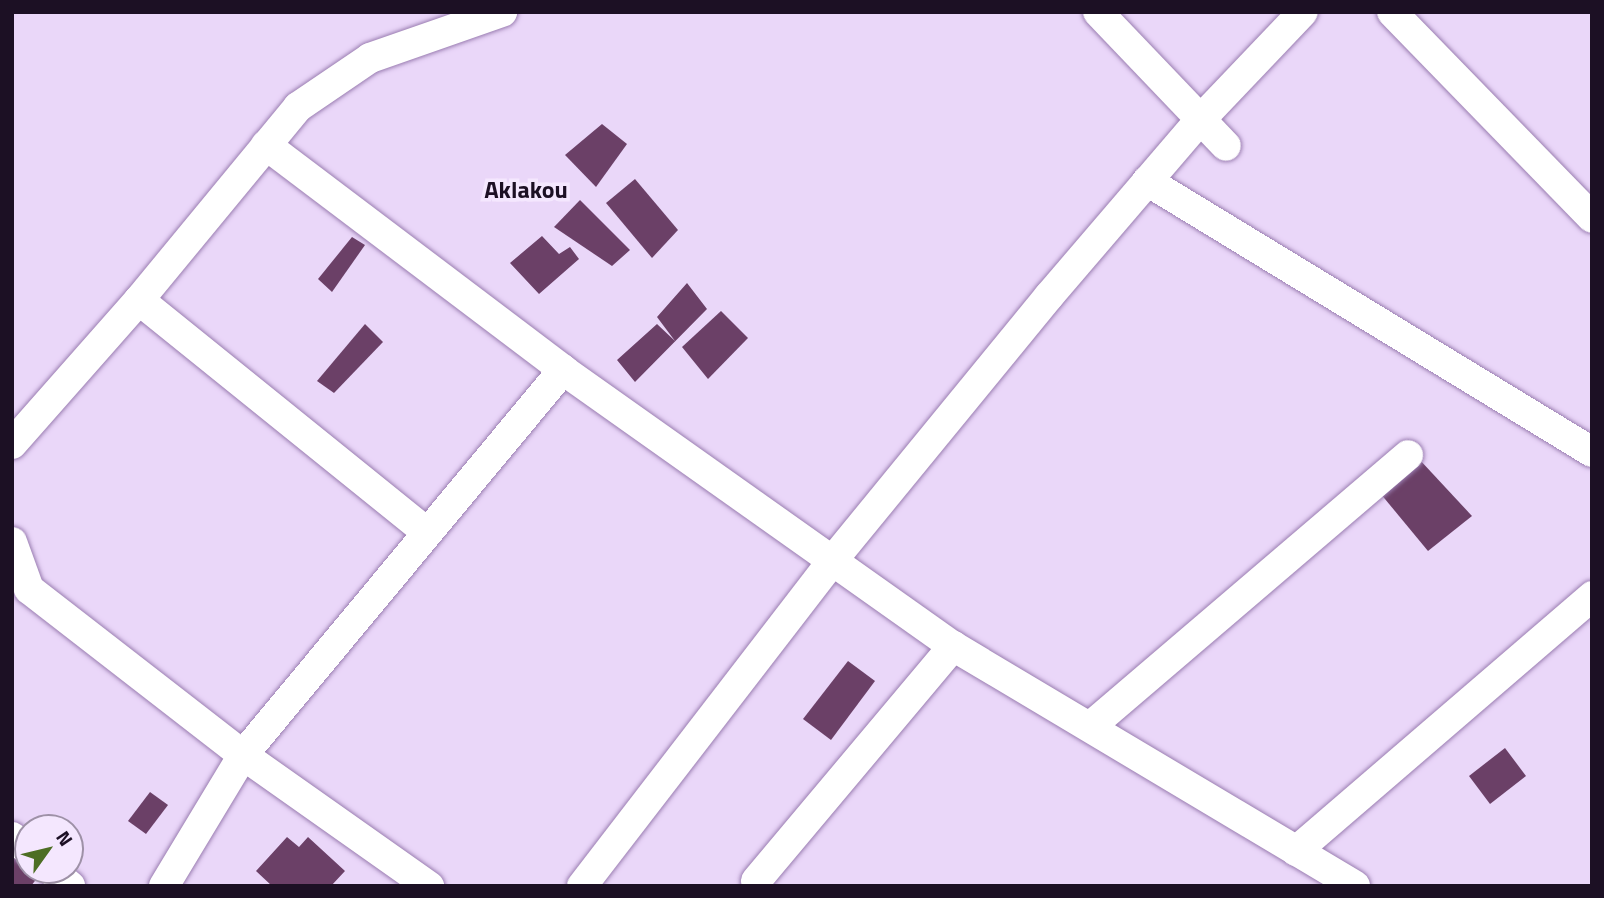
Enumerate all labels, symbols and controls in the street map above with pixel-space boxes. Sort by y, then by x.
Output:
district label: Aklakou [484,176,568,204]
north arrow [14,814,84,884]
text: N [49,825,81,852]

